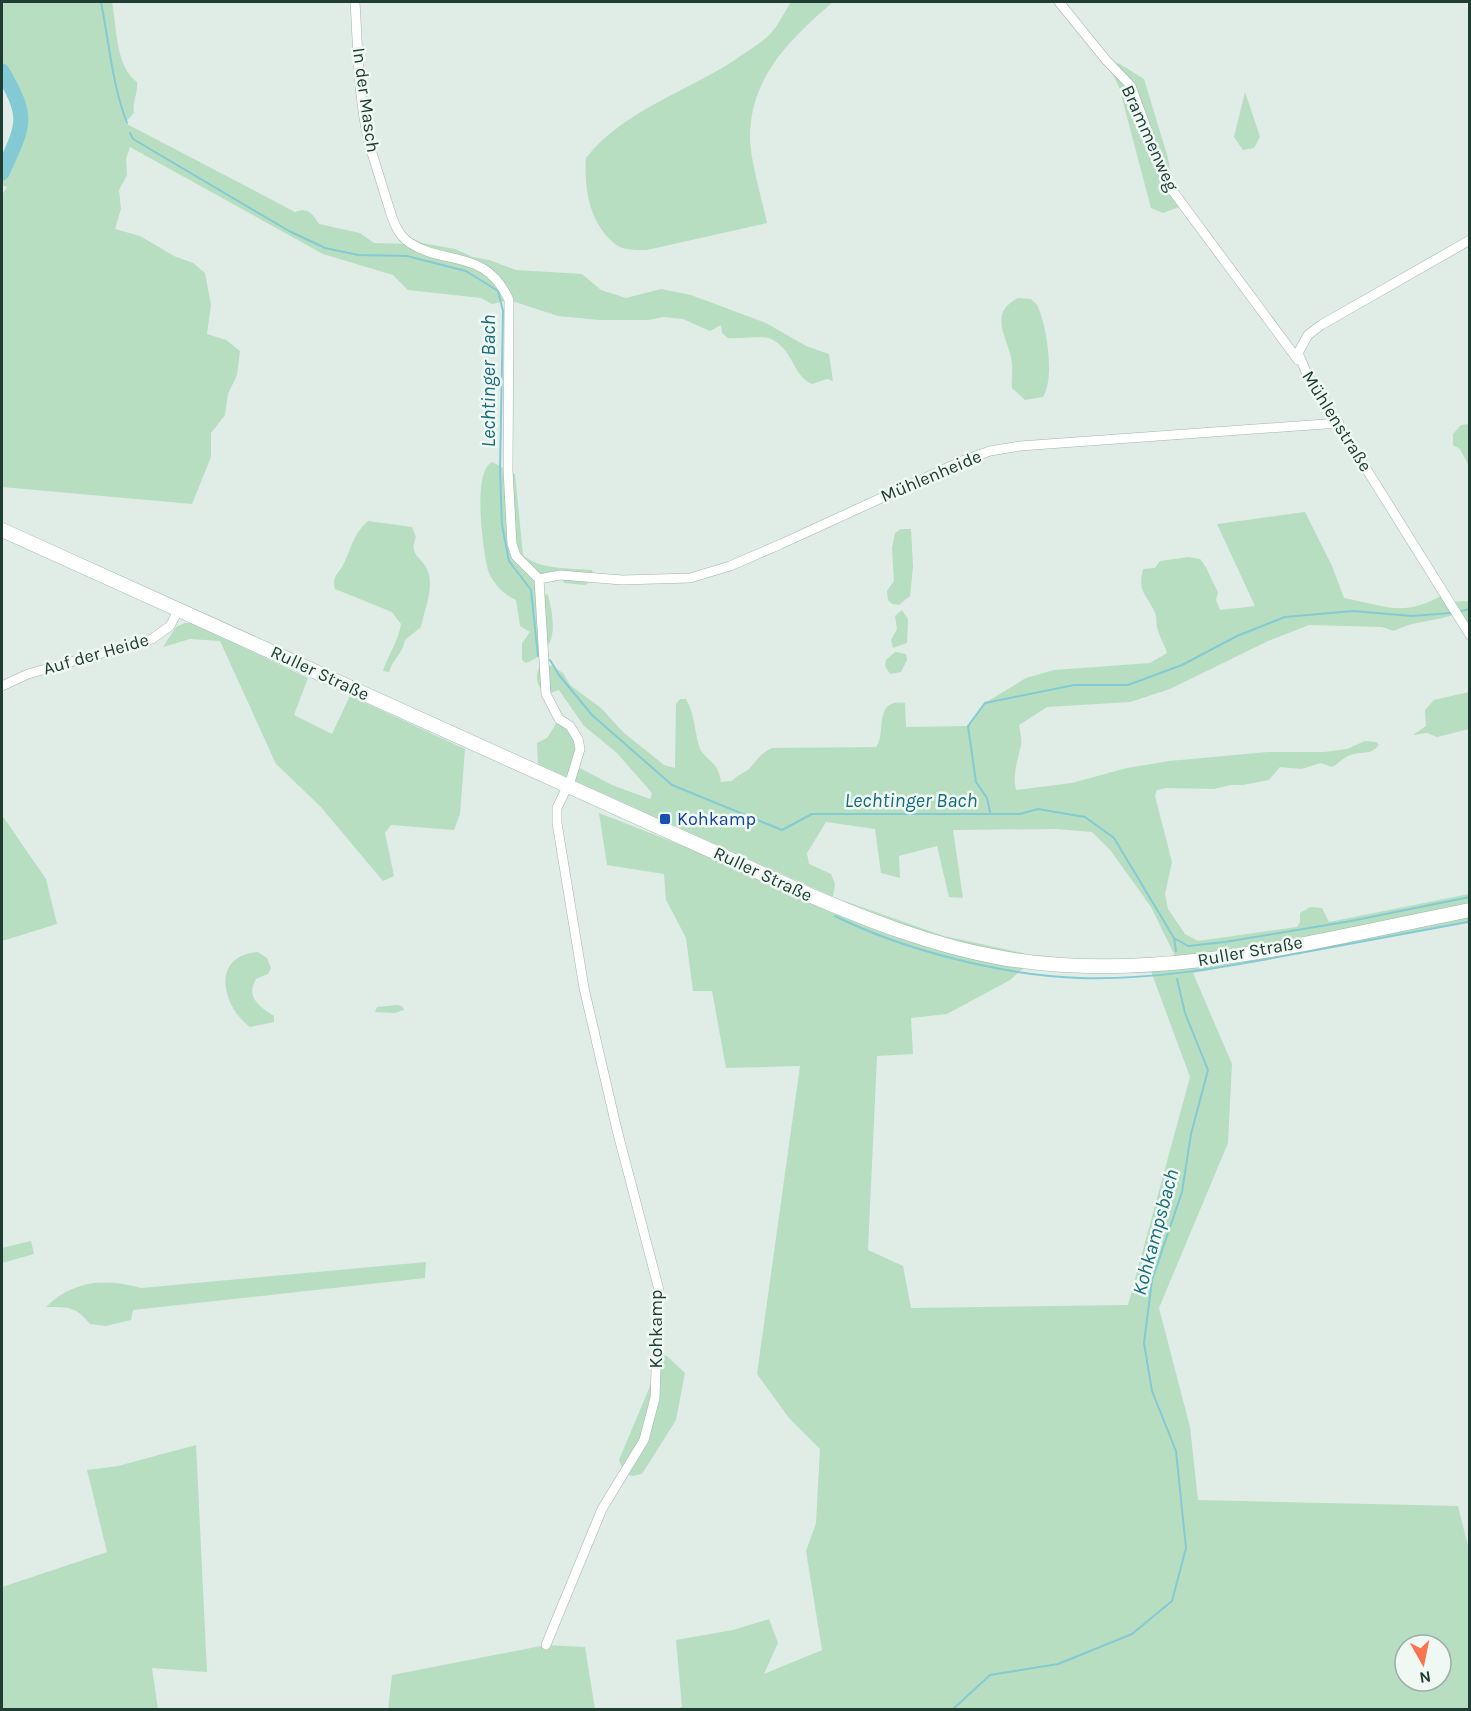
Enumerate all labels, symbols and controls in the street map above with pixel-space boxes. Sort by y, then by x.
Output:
street label: In der Masch [348,46,384,154]
street label: Brammenweg [1117,82,1183,194]
water label: Lechtinger Bach [477,315,500,447]
street label: Mühlenstraße [1297,366,1377,476]
street label: Mühlenheide [877,445,985,507]
street label: Auf der Heide [41,628,151,680]
street label: Ruller Straße [267,641,373,705]
water label: Lechtinger Bach [845,789,977,812]
place label: Kohkamp [677,808,756,830]
marker: Kohkamp [658,812,672,826]
street label: Ruller Straße [710,842,816,906]
street label: Ruller Straße [1196,931,1304,971]
water label: Kohkampsbach [1128,1167,1183,1298]
street label: Kohkamp [645,1289,667,1369]
north arrow [1393,1633,1453,1693]
text: N [1418,1667,1432,1688]

